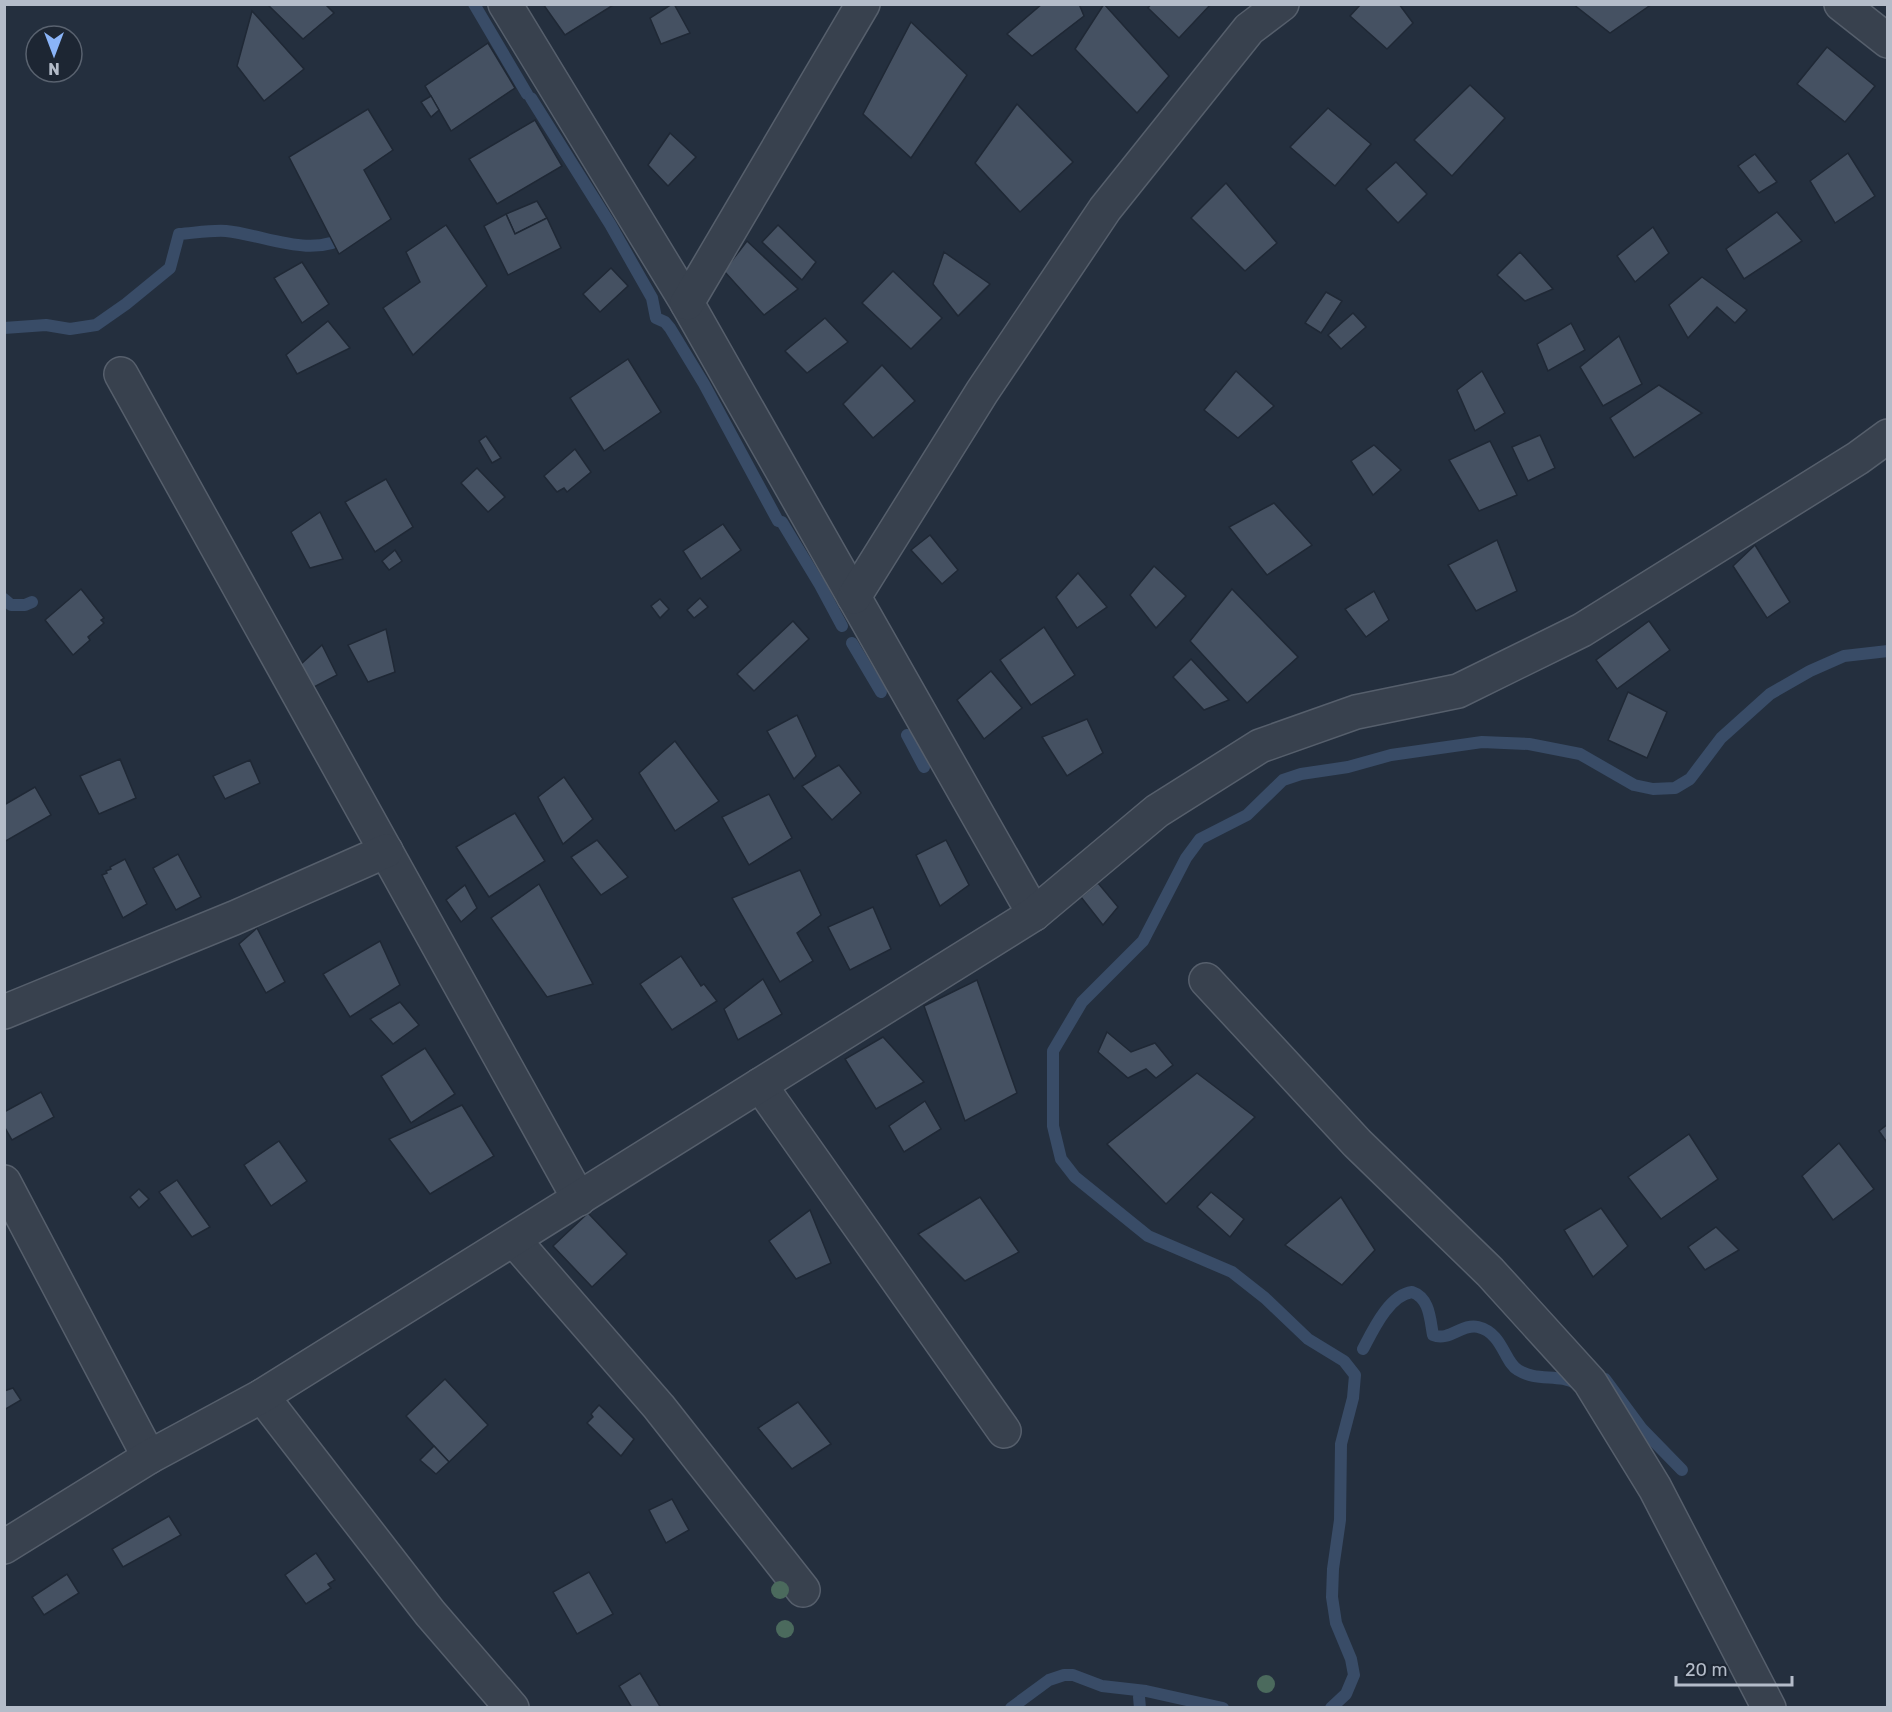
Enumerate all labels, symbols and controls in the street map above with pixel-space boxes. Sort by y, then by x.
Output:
north arrow [24,24,84,84]
text: N [48,59,60,78]
scale bar [1676,1649,1792,1687]
text: 20 m [1685,1659,1727,1681]

